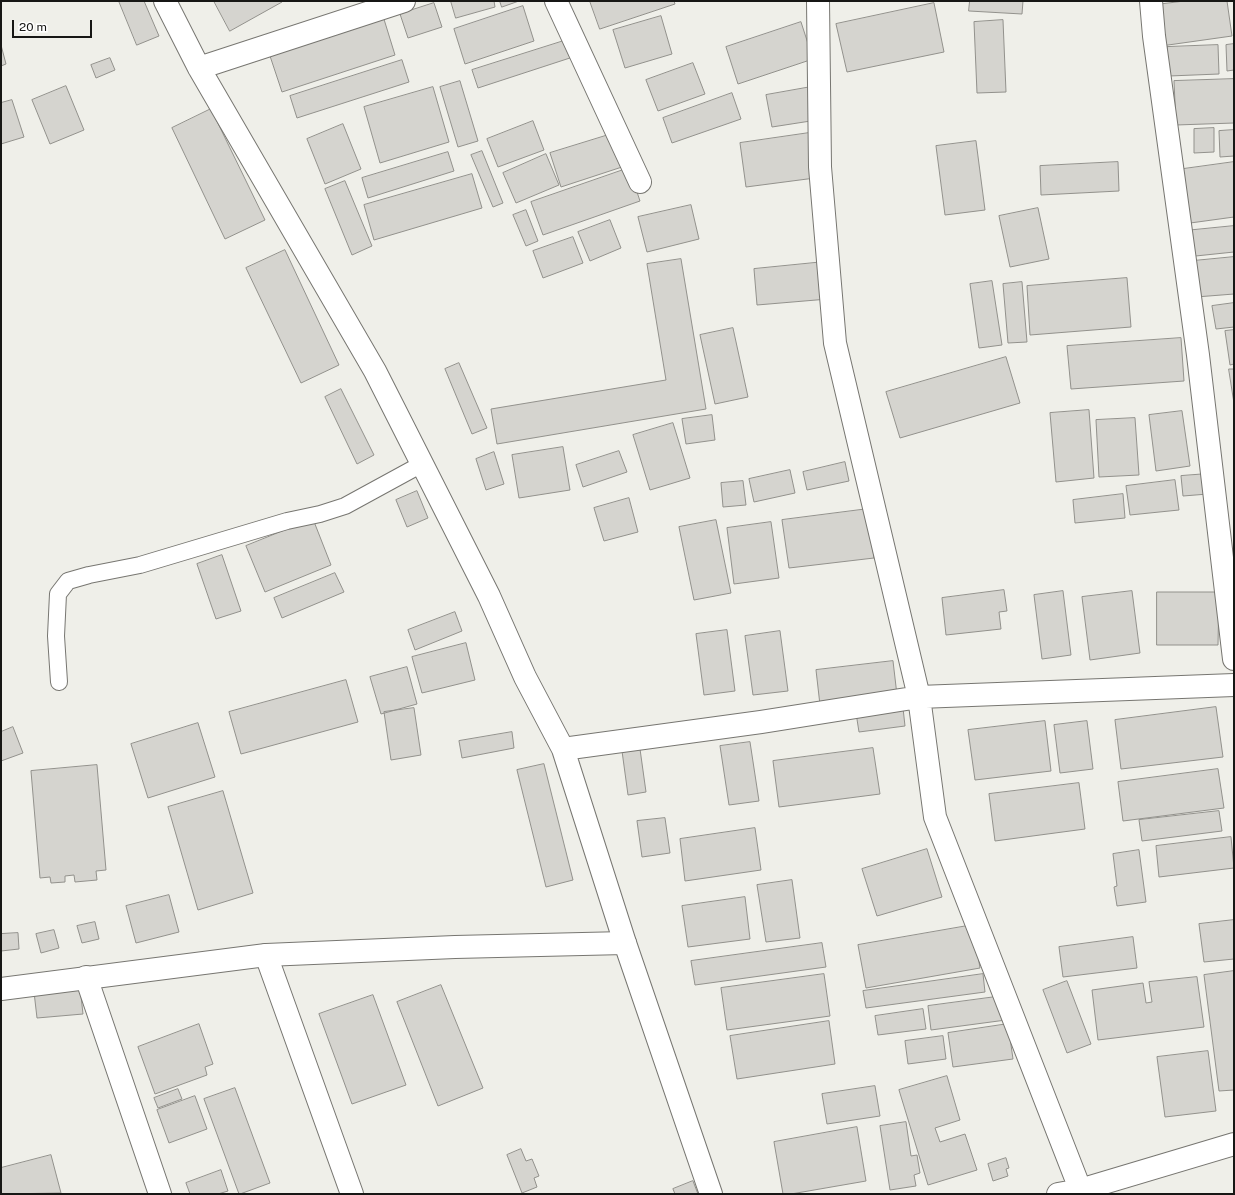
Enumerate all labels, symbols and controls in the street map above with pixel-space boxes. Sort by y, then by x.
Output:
scale bar [14,12,94,38]
text: 20 m [19,20,47,34]

